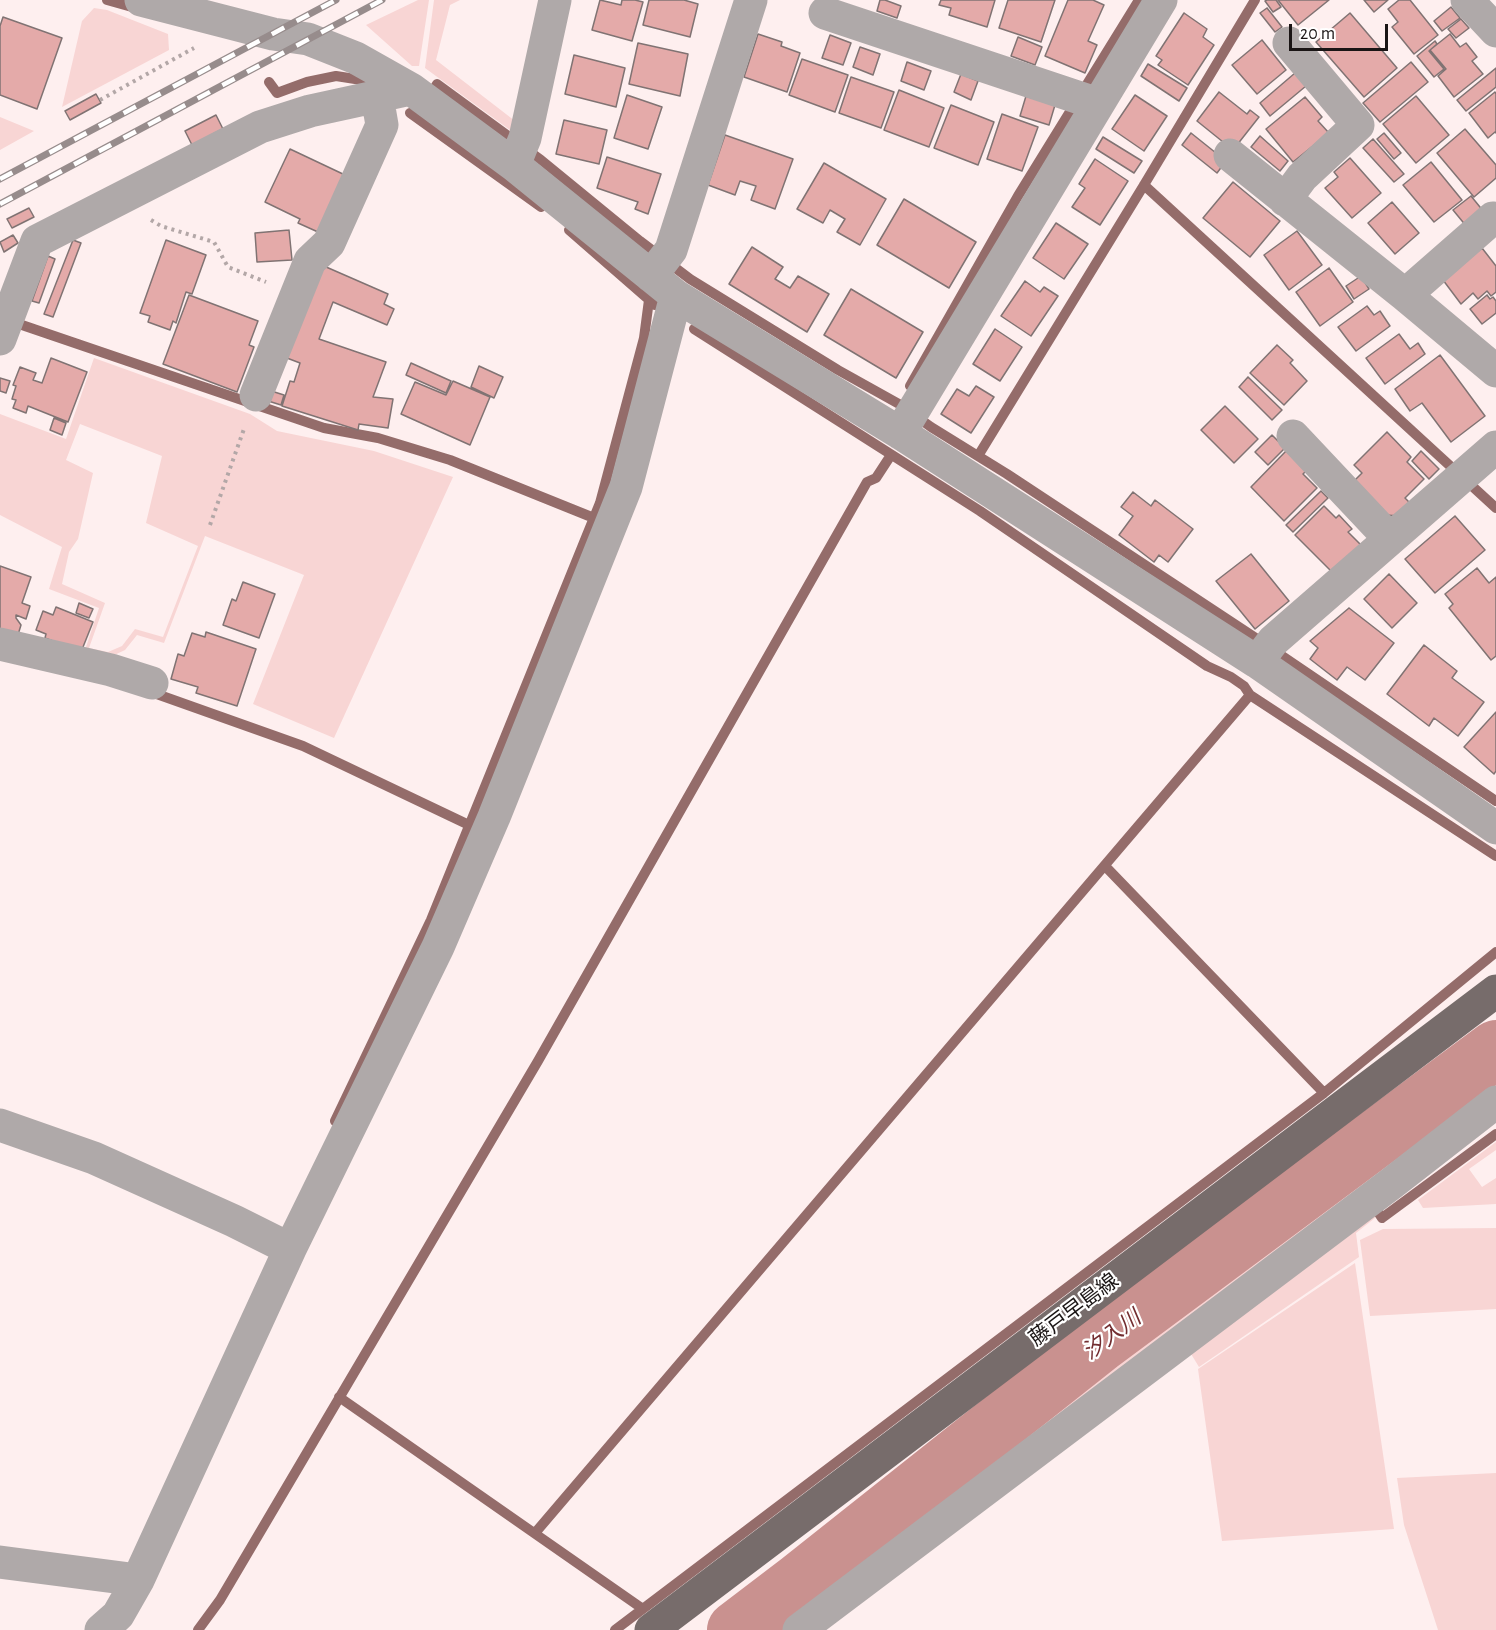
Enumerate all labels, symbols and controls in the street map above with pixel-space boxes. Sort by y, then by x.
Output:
scale bar [1292,12,1391,50]
text: 20 m [1300,25,1335,43]
street label: 藤戸早島線 [1024,1268,1124,1352]
water label: 汐入川 [1078,1305,1146,1365]

